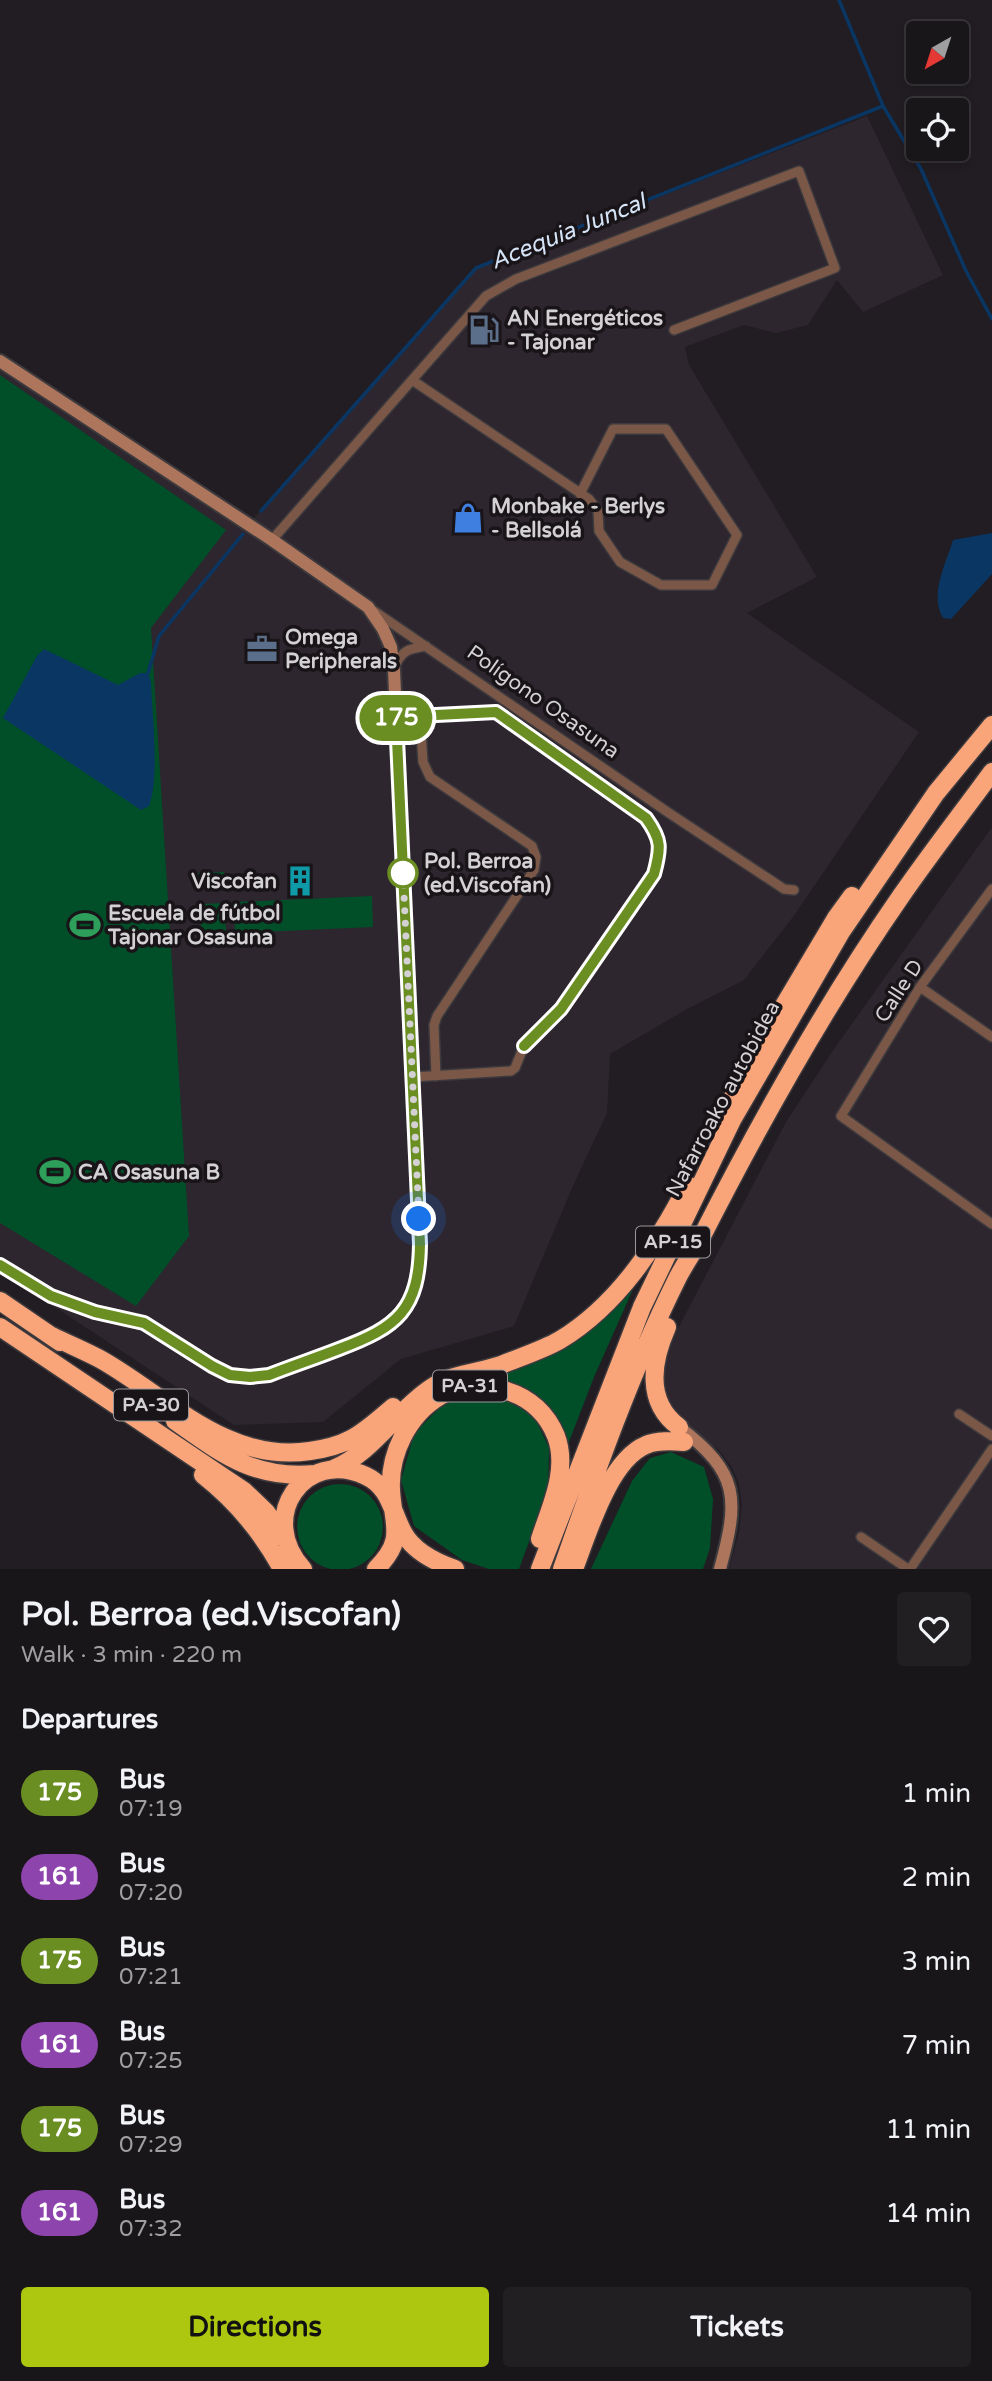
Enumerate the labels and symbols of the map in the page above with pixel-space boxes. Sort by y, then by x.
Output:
north arrow [906,21,970,84]
water label: Acequia Juncal [486,187,652,276]
place label: AN Energéticos - Tajonar [507,306,663,355]
fuel station icon: AN Energéticos - Tajonar [467,313,501,347]
place label: Monbake - Berlys - Bellsolá [491,494,665,543]
shop icon: Monbake - Berlys - Bellsolá [451,501,485,535]
place label: Omega Peripherals [285,625,397,674]
office icon: Omega Peripherals [245,632,279,666]
street label: Polígono Osasuna [462,640,624,764]
line badge: 175 [356,695,436,741]
place label: Pol. Berroa (ed.Viscofan) [424,849,551,898]
marker: Pol. Berroa (ed.Viscofan) [388,858,418,888]
building icon: Viscofan [283,864,317,898]
place label: Viscofan [191,869,277,894]
place label: Escuela de fútbol Tajonar Osasuna [107,901,280,950]
sports icon: Escuela de fútbol Tajonar Osasuna [68,908,102,942]
street label: Calle D [869,955,929,1027]
street label: Nafarroako autobidea [661,997,785,1201]
sports icon: CA Osasuna B [38,1155,72,1189]
place label: CA Osasuna B [78,1160,220,1185]
your location [401,1201,436,1236]
road number: AP-15 [636,1226,710,1258]
road number: PA-31 [433,1370,507,1402]
road number: PA-30 [114,1390,188,1420]

